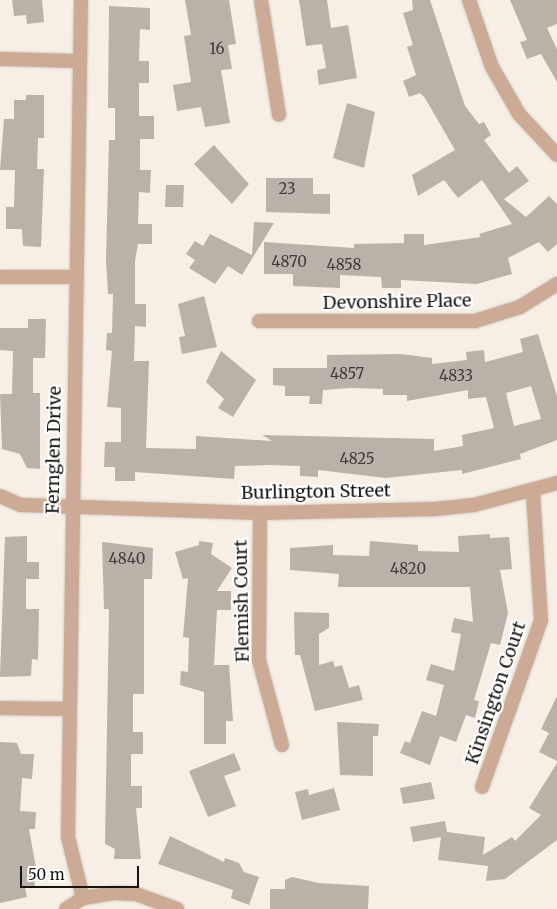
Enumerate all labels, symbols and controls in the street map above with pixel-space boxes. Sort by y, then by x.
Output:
house number: 16 [209,40,225,58]
house number: 23 [279,180,295,198]
house number: 4870 [271,253,307,271]
house number: 4858 [327,256,361,274]
street label: Devonshire Place [323,290,471,314]
house number: 4857 [330,365,364,383]
house number: 4833 [439,367,473,385]
street label: Fernglen Drive [42,386,66,514]
house number: 4825 [340,450,374,468]
street label: Burlington Street [241,480,391,504]
street label: Flemish Court [230,539,254,663]
house number: 4840 [109,550,145,568]
house number: 4820 [390,560,426,578]
street label: Kinsington Court [461,619,531,767]
scale bar [22,856,141,888]
text: 50 m [28,865,65,884]

